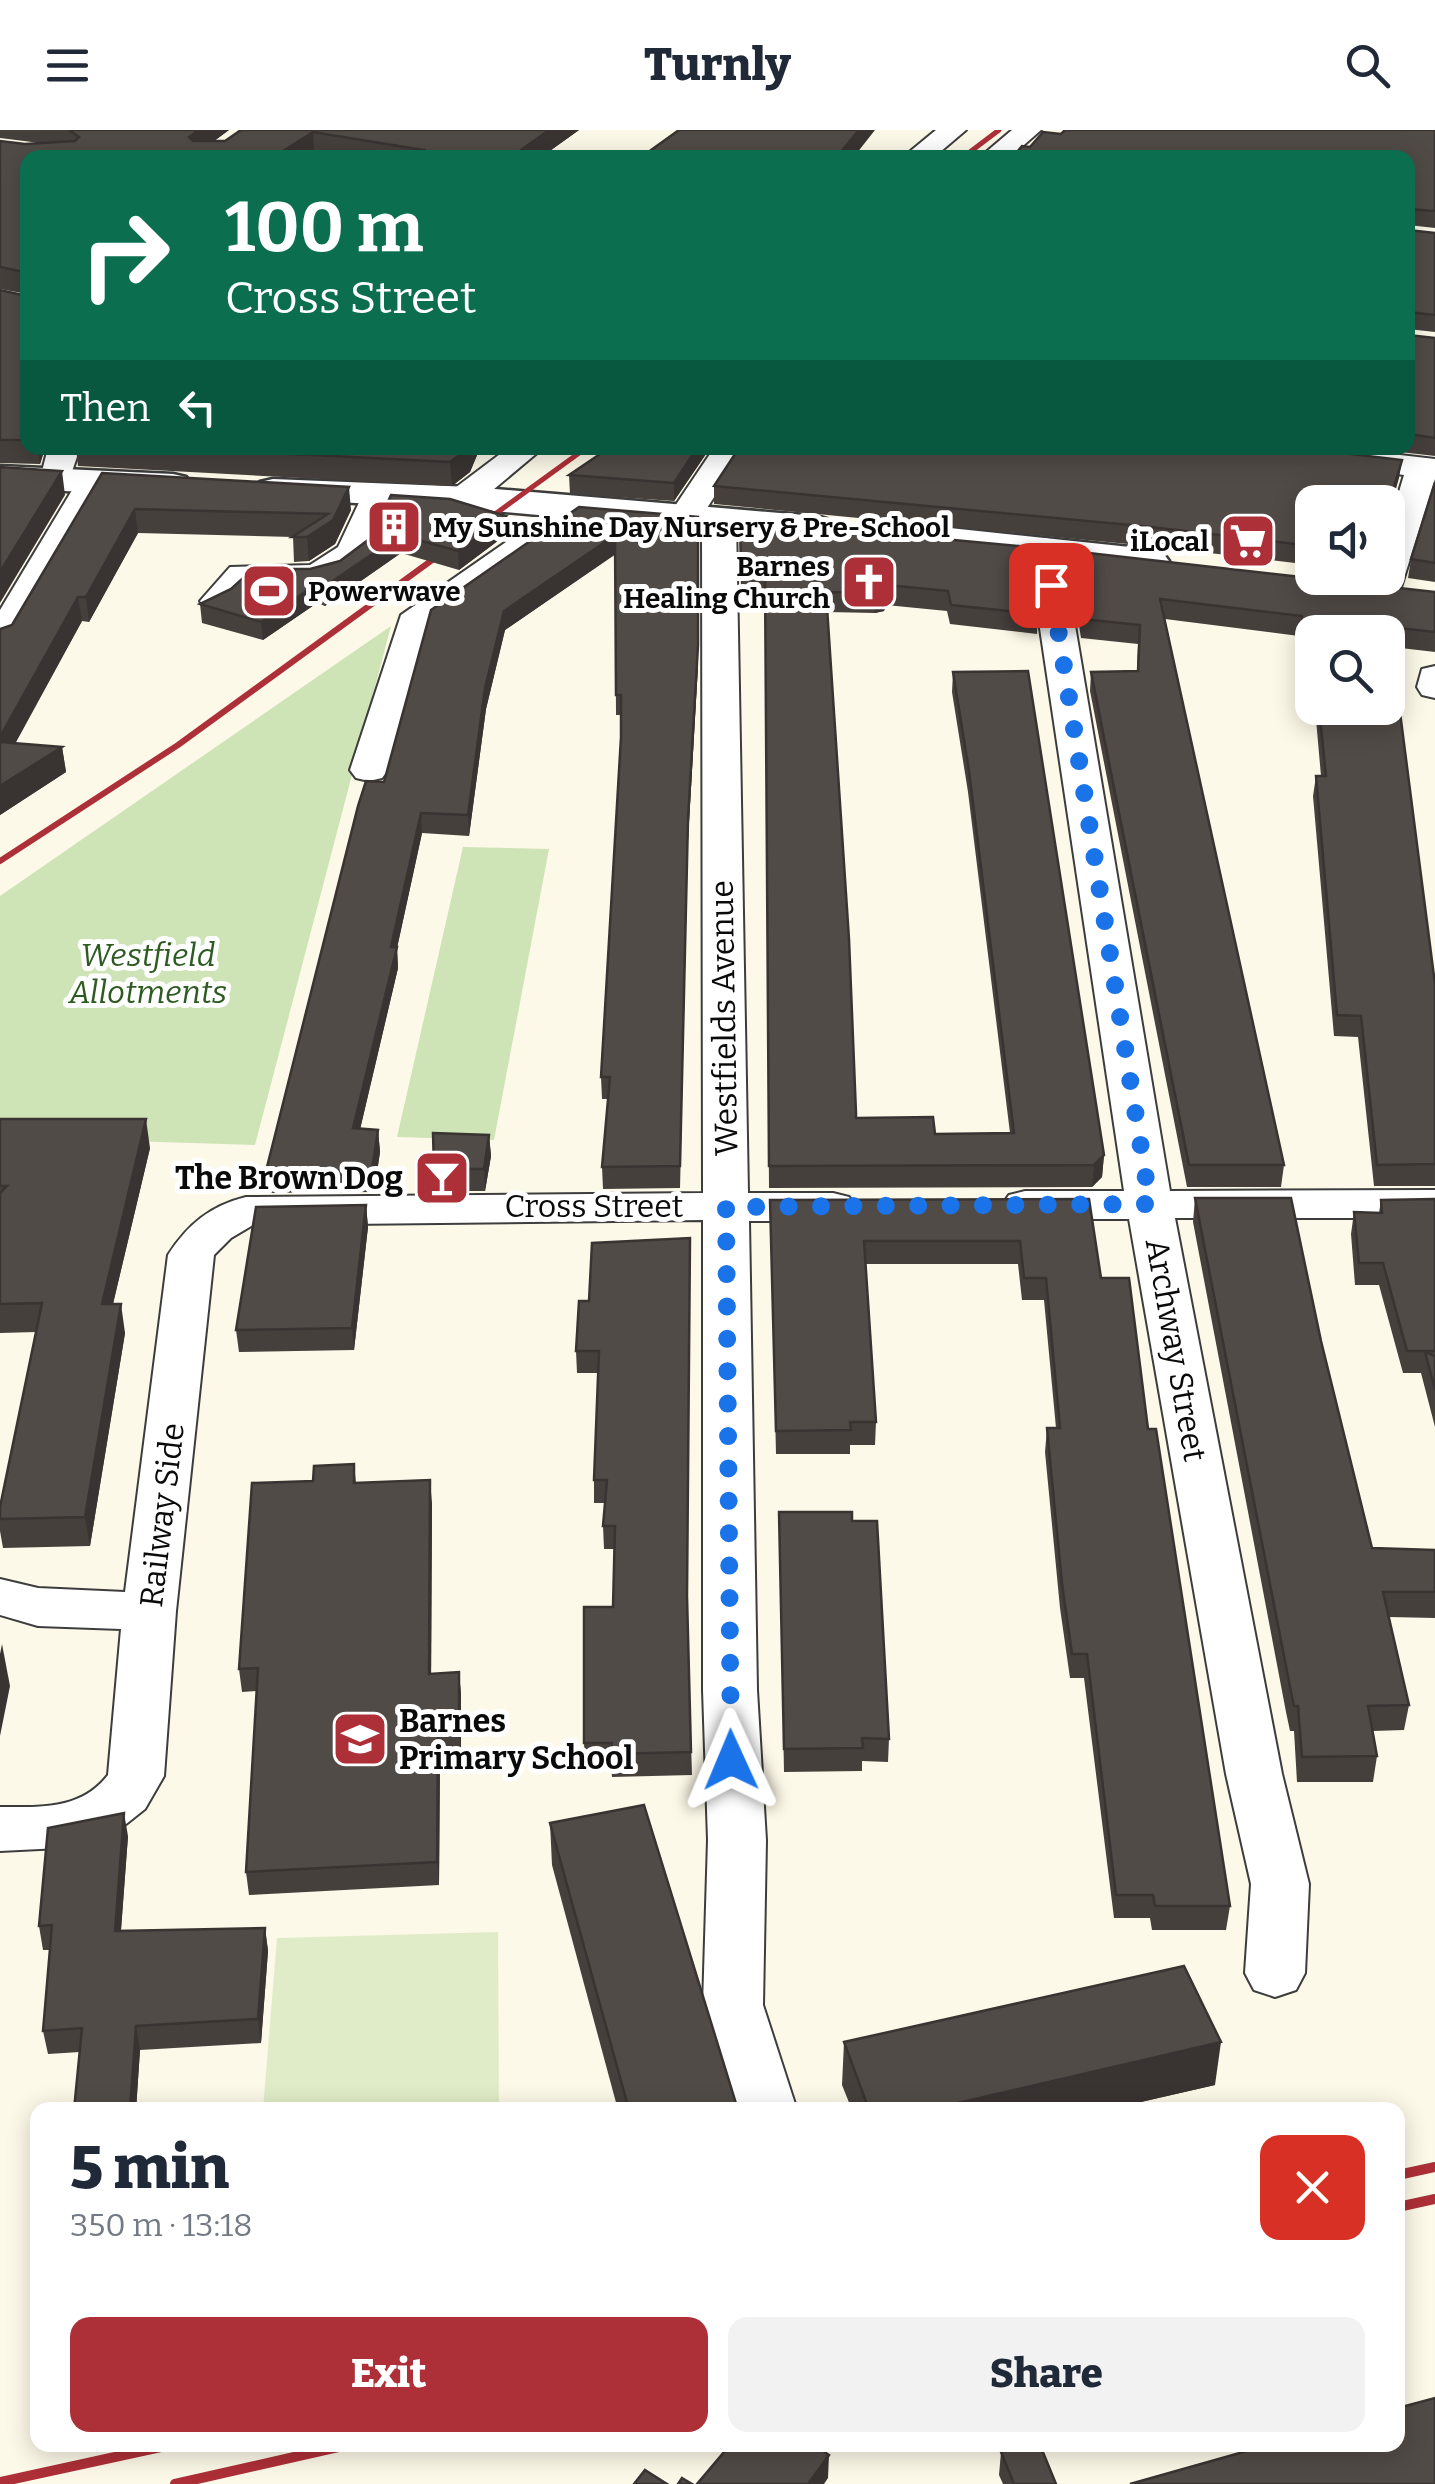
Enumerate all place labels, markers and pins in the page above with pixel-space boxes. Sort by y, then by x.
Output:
building icon: My Sunshine Day Nursery & Pre-School [364,497,424,557]
place label: My Sunshine Day Nursery & Pre-School [433,511,950,544]
supermarket icon: iLocal [1218,511,1278,571]
place label: iLocal [1130,525,1209,558]
pin [1009,543,1094,628]
place label: Barnes Healing Church [623,550,830,615]
church icon: Barnes Healing Church [839,552,899,612]
sports icon: Powerwave [239,561,299,621]
place label: Powerwave [308,575,461,608]
bar icon: The Brown Dog [412,1148,472,1208]
place label: The Brown Dog [175,1159,403,1197]
place label: Barnes Primary School [399,1702,633,1777]
school or university icon: Barnes Primary School [330,1709,390,1769]

